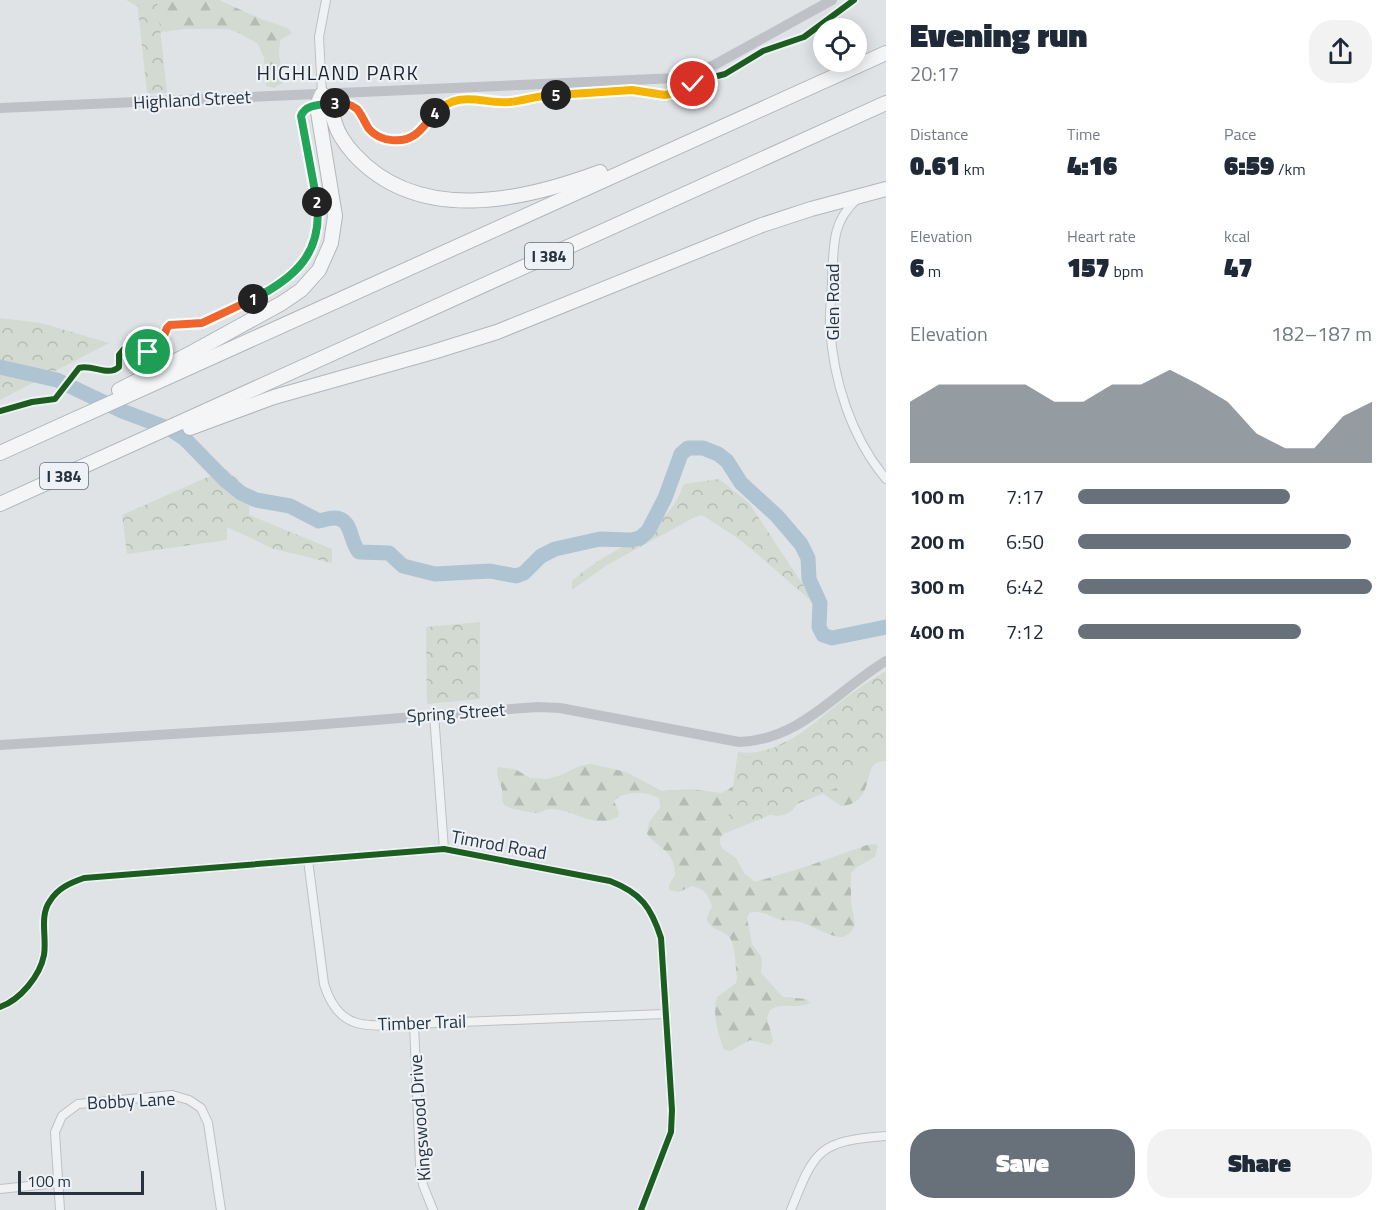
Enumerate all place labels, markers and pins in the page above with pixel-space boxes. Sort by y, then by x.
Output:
pin [667,58,718,109]
pin: 5 [541,80,571,110]
pin: 3 [320,88,350,118]
pin: 4 [420,98,450,128]
pin: 2 [302,187,332,217]
pin: 1 [238,284,268,314]
pin [122,326,173,377]

